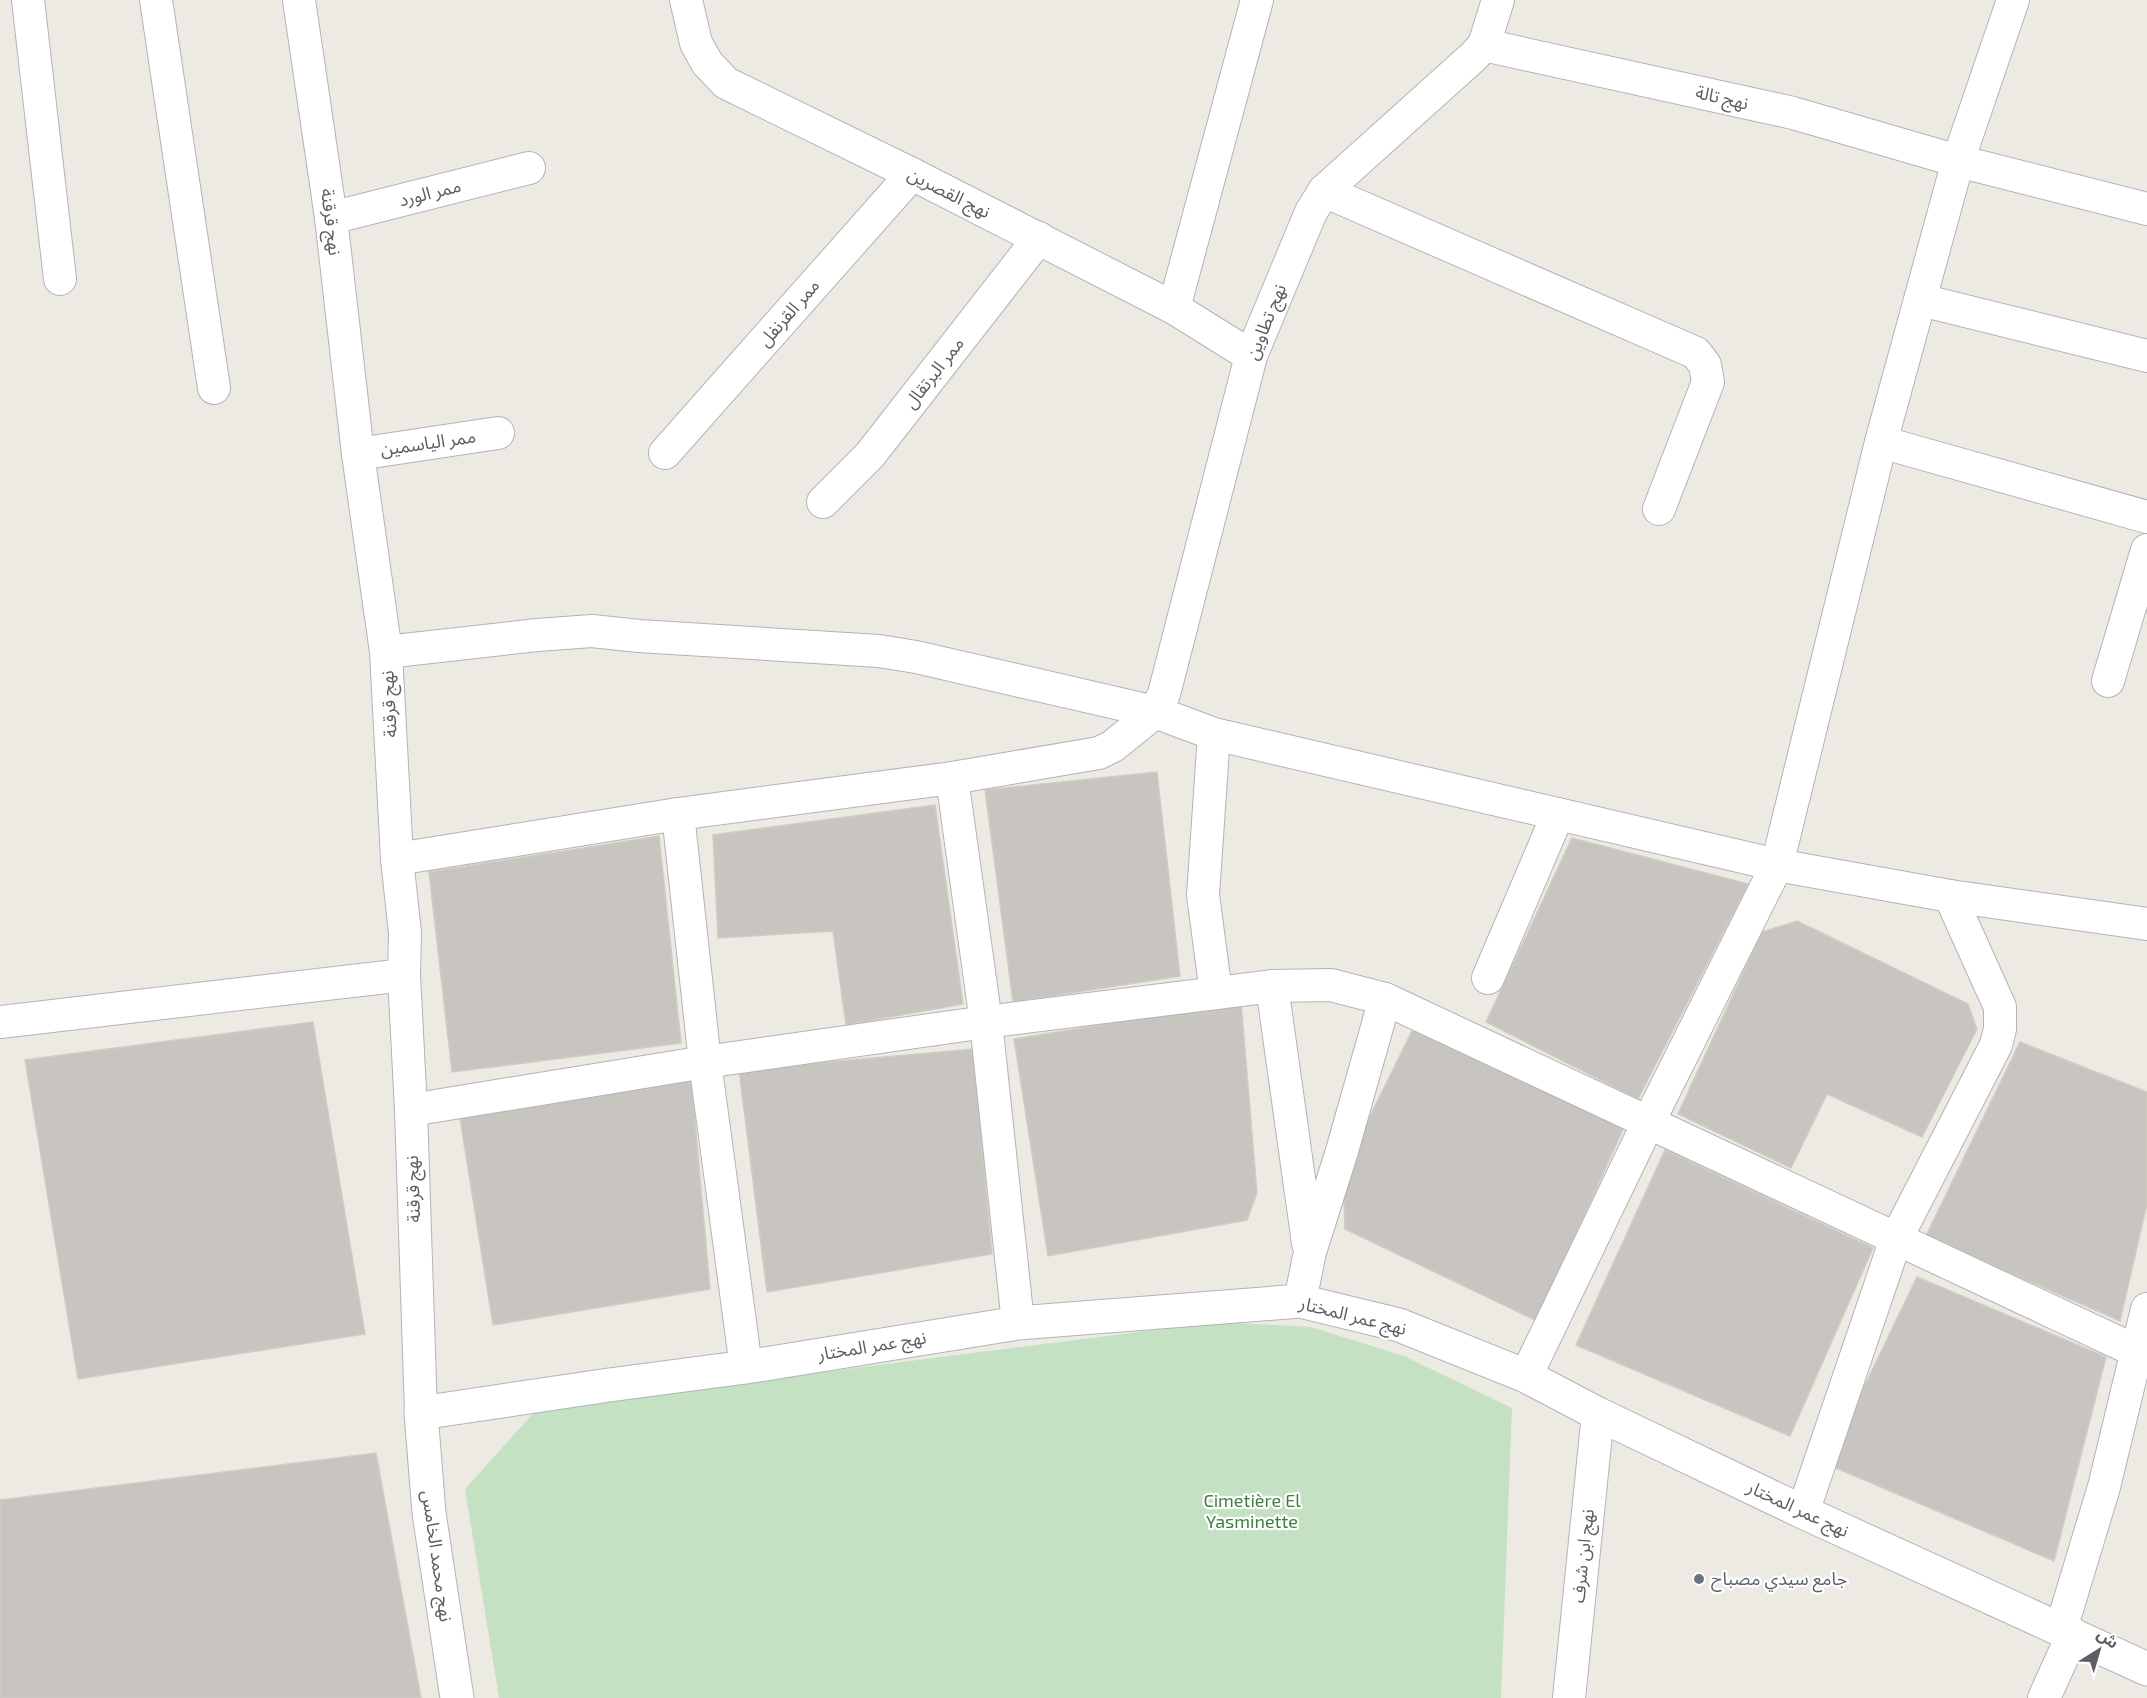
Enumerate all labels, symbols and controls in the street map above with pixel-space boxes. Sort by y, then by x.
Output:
street label: نهج تالة [1693,80,1751,117]
street label: نهج القصرين [903,162,994,225]
street label: ممر الورد [396,174,463,211]
street label: نهج قرقنة [314,187,347,257]
street label: ممر القرنفل [753,274,824,351]
street label: نهج تطاوين [1240,281,1293,364]
street label: ممر البرتقال [898,332,969,413]
street label: ممر الياسمين [379,424,477,461]
street label: نهج قرقنة [375,670,404,738]
street label: نهج قرقنة [400,1155,427,1223]
street label: نهج عمر المختار [1296,1291,1409,1342]
street label: نهج عمر المختار [815,1326,928,1368]
street label: نهج عمر المختار [1742,1475,1853,1544]
street label: نهج محمد الخامس [415,1489,458,1623]
park label: Cimetière El Yasminette [1203,1489,1301,1532]
street label: نهج ابن شرف [1566,1508,1601,1604]
place label: جامع سيدي مصباح [1711,1567,1847,1593]
marker: جامع سيدي مصباح [1692,1572,1706,1586]
north arrow [2069,1620,2129,1680]
text: ش [2093,1623,2123,1653]

